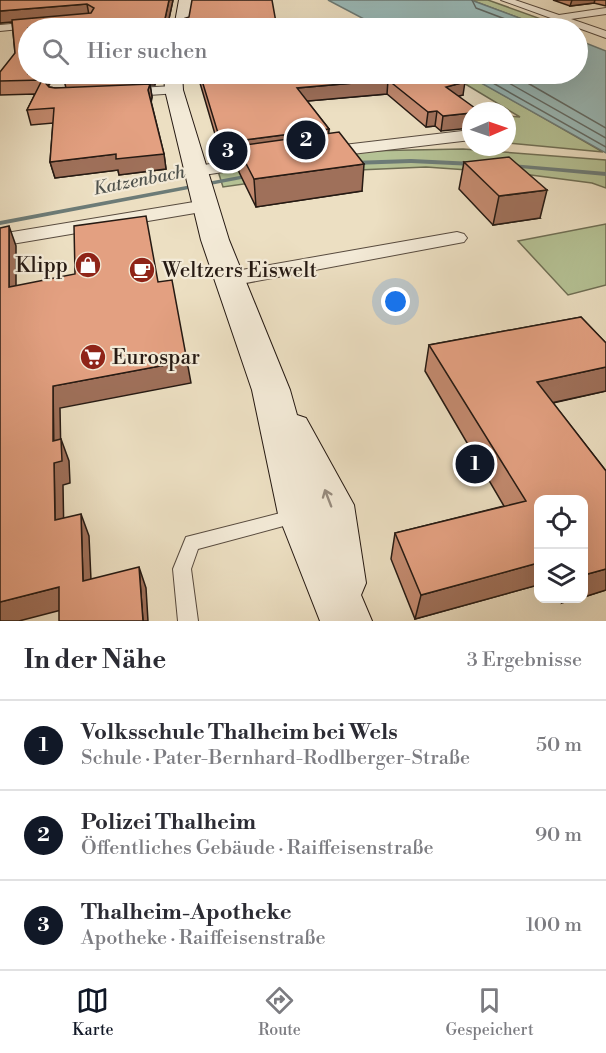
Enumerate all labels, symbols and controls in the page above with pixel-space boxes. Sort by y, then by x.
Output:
search box [18,18,588,84]
icon: search [39,35,72,68]
text: Hier suchen [87,38,207,65]
north arrow [462,102,516,156]
pin: 2 [286,118,326,162]
pin: 3 [208,128,248,174]
water label: Katzenbach [91,160,188,201]
shop icon: Klipp [73,250,103,280]
place label: Klipp [15,253,68,279]
cafe icon: Weltzers Eiswelt [127,255,157,285]
place label: Weltzers Eiswelt [161,258,317,284]
your location [381,287,410,316]
supermarket icon: Eurospar [78,342,108,372]
place label: Eurospar [112,345,200,371]
pin: 1 [456,442,494,486]
one-way arrow [322,489,333,508]
map controls [534,495,588,603]
button: locate [534,495,588,549]
button: layers [534,549,588,603]
text: In der Nähe [24,644,166,676]
text: 3 Ergebnisse [467,648,582,673]
text: Volksschule Thalheim bei Wels [81,719,398,746]
text: 1 [39,733,48,758]
text: 50 m [536,733,582,758]
text: Schule · Pater-Bernhard-Rodlberger-Straße [81,746,470,771]
text: Polizei Thalheim [81,809,256,836]
text: 2 [37,823,50,848]
text: 90 m [535,823,582,848]
text: Öffentliches Gebäude · Raiffeisenstraße [81,836,434,861]
text: Thalheim-Apotheke [81,899,292,926]
text: 3 [37,913,50,938]
text: 100 m [526,913,582,938]
text: Apotheke · Raiffeisenstraße [81,926,326,951]
tab: Karte [72,984,114,1040]
tab: Route [258,984,301,1040]
tab: Gespeichert [446,984,534,1040]

